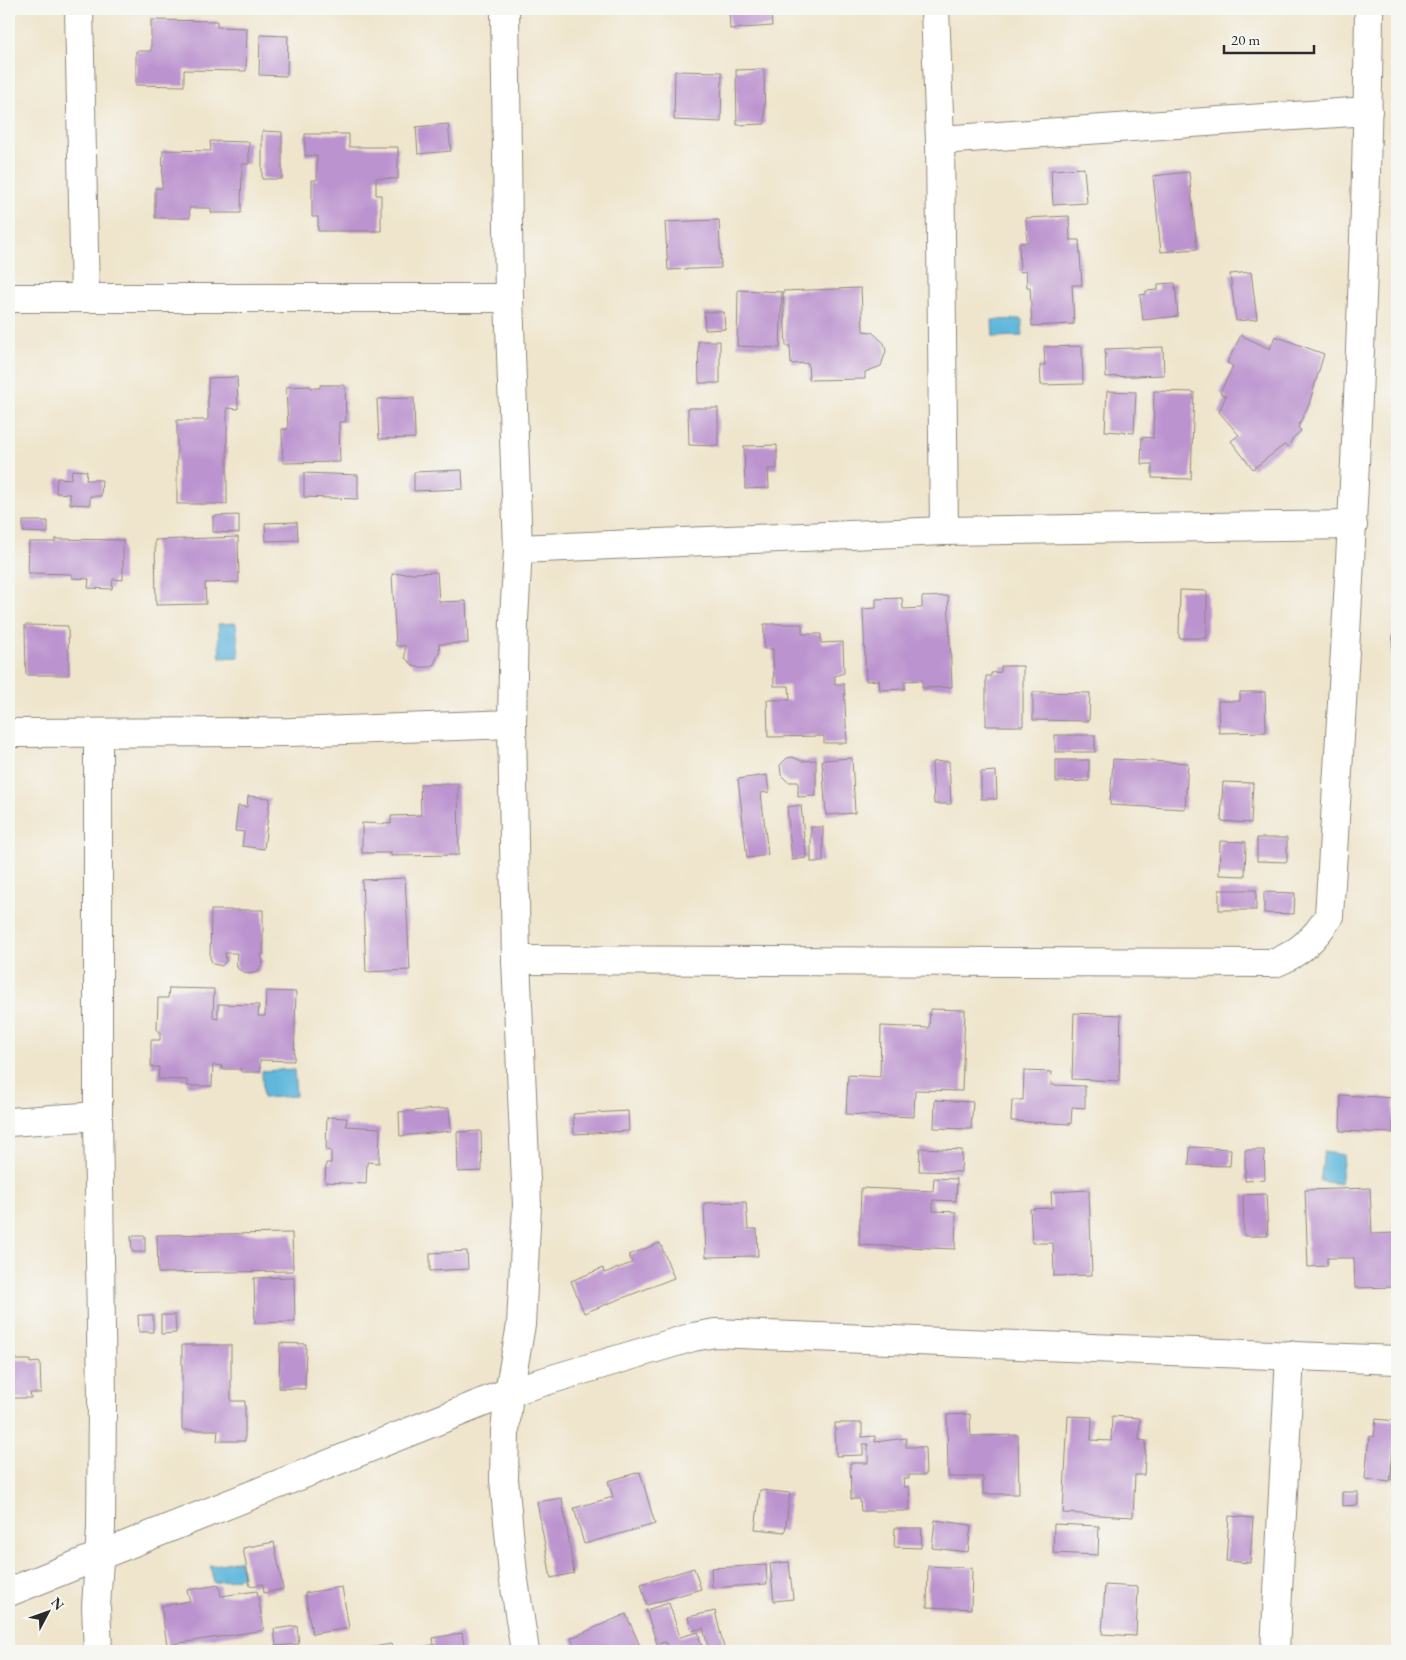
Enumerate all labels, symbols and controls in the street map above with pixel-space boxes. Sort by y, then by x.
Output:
scale bar [1224,22,1314,54]
text: 20 m [1231,30,1260,49]
north arrow [22,1588,72,1638]
text: N [47,1593,69,1614]

